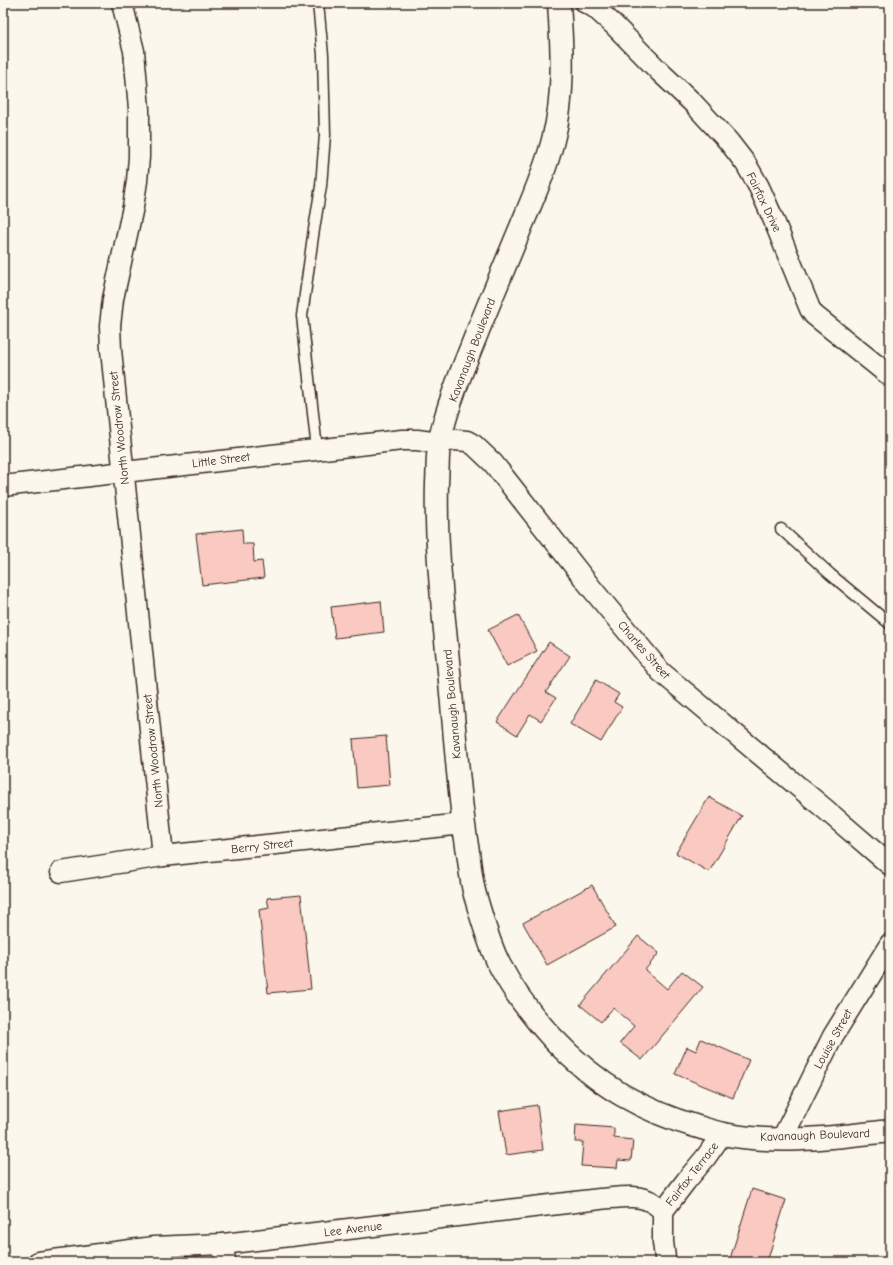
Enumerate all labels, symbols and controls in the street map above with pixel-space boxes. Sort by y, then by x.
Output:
street label: Fairfax Drive [744,170,784,234]
street label: Kavanaugh Boulevard [446,296,498,404]
street label: North Woodrow Street [106,370,132,485]
street label: Little Street [191,449,251,471]
street label: Charles Street [615,618,673,682]
street label: Kavanaugh Boulevard [440,649,464,759]
street label: North Woodrow Street [140,693,166,808]
street label: Berry Street [230,836,294,856]
street label: Louise Street [811,1006,855,1071]
street label: Kavanaugh Boulevard [760,1126,870,1144]
street label: Fairfax Terrace [663,1139,721,1209]
street label: Lee Avenue [323,1218,383,1240]

